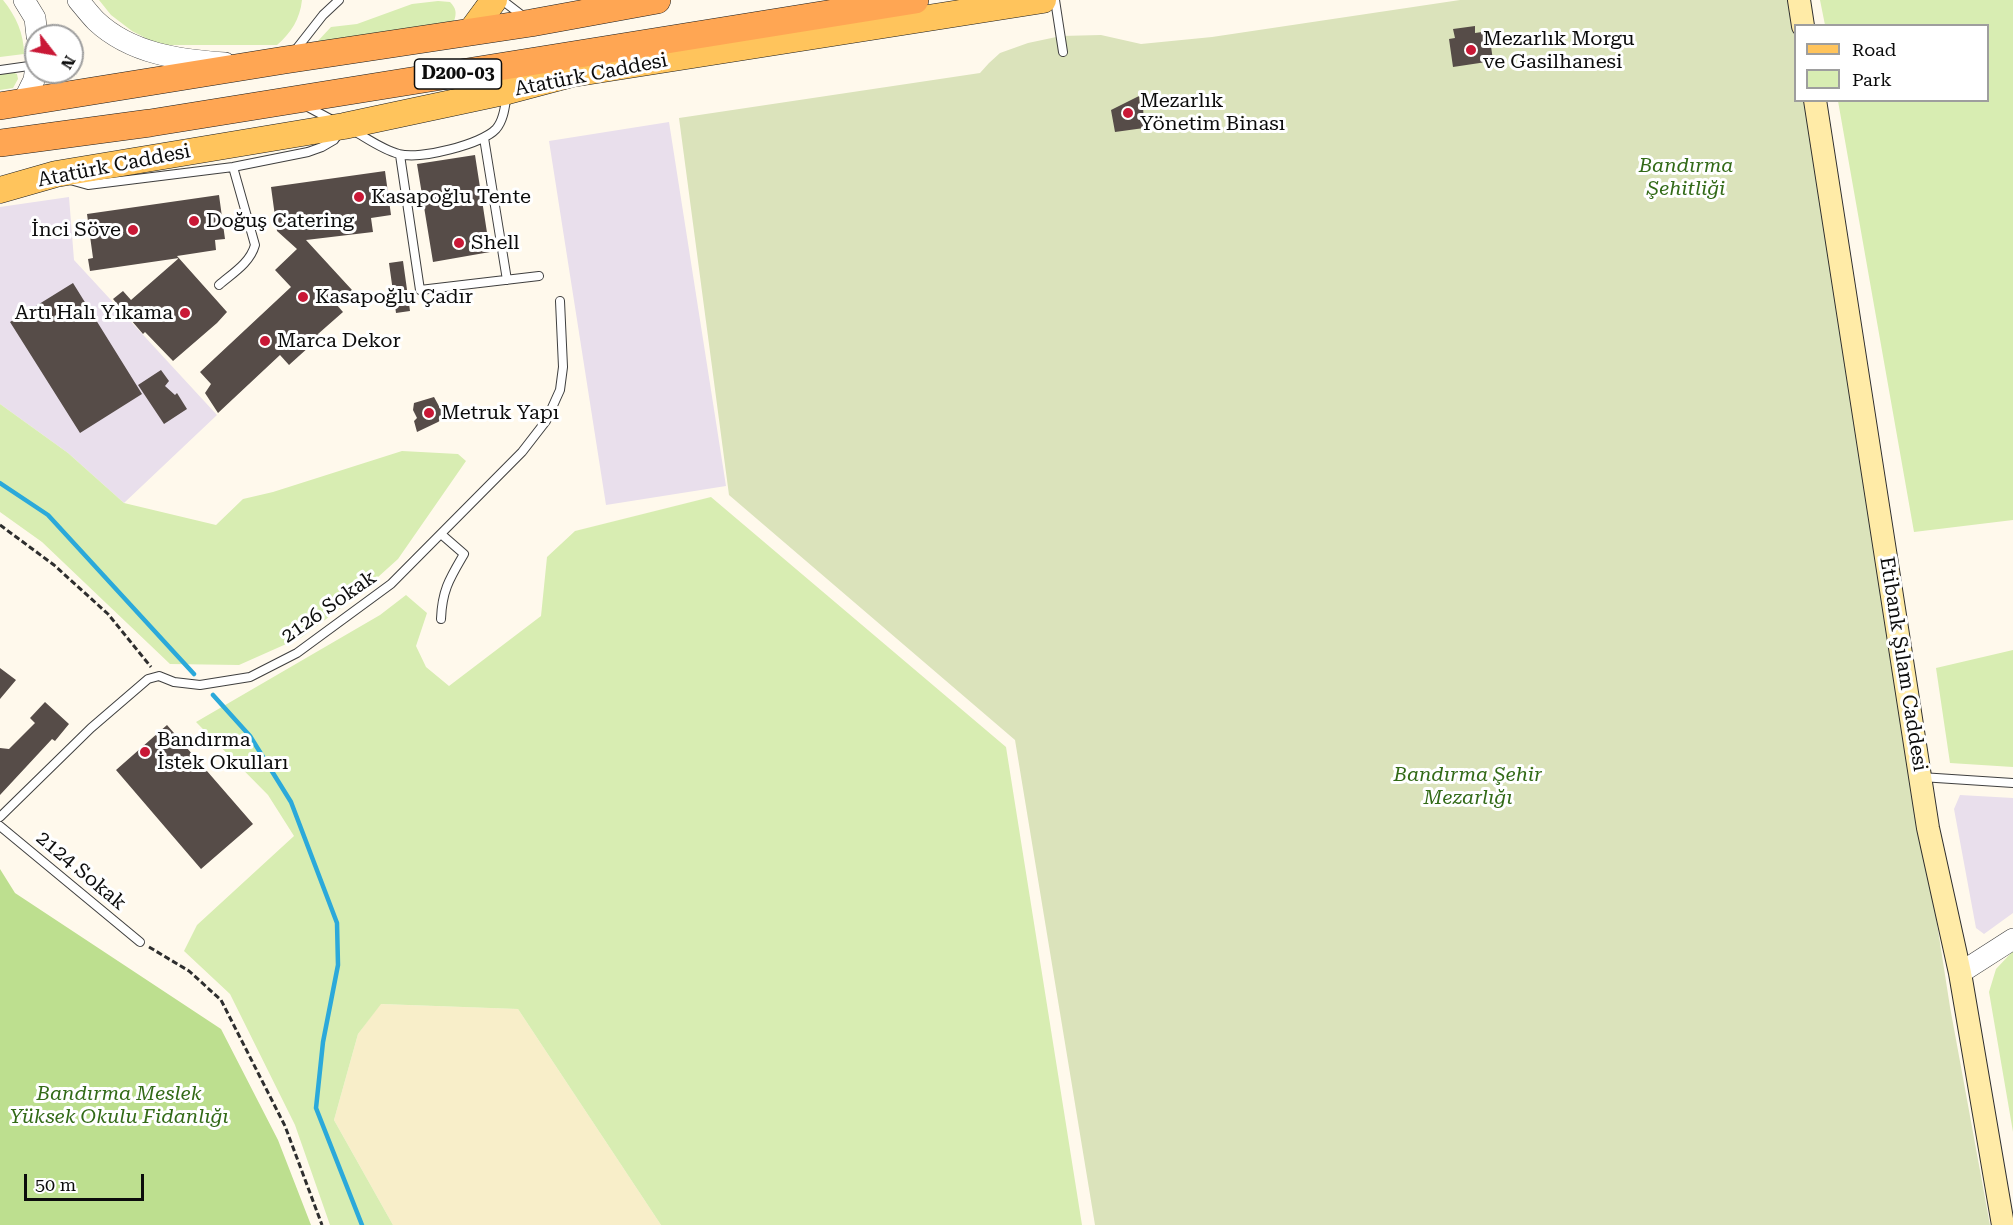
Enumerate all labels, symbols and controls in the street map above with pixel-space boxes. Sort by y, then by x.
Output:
north arrow [24,24,84,84]
legend [1794,24,1989,102]
place label: Mezarlık Morgu ve Gasilhanesi [1483,27,1634,74]
text: Road [1852,39,1896,60]
marker: Mezarlık Morgu ve Gasilhanesi [1464,43,1478,57]
street label: Atatürk Caddesi [513,48,669,102]
text: N [57,52,79,73]
road number: D200-03 [414,59,502,89]
text: Park [1852,69,1892,90]
place label: Mezarlık Yönetim Binası [1140,89,1285,136]
marker: Mezarlık Yönetim Binası [1121,106,1135,120]
street label: Atatürk Caddesi [36,139,192,193]
park label: Bandırma Şehitliği [1639,154,1733,201]
place label: Kasapoğlu Tente [371,185,531,209]
marker: Kasapoğlu Tente [352,190,366,204]
place label: Doğuş Catering [206,209,354,233]
marker: Doğuş Catering [187,214,201,228]
place label: İnci Söve [31,218,121,242]
marker: İnci Söve [126,223,140,237]
place label: Shell [471,231,520,255]
marker: Shell [452,236,466,250]
place label: Kasapoğlu Çadır [315,285,473,309]
marker: Kasapoğlu Çadır [296,290,310,304]
place label: Artı Halı Yıkama [15,301,173,325]
marker: Artı Halı Yıkama [178,306,192,320]
place label: Marca Dekor [277,329,401,353]
marker: Marca Dekor [258,334,272,348]
place label: Metruk Yapı [441,401,559,425]
marker: Metruk Yapı [422,406,436,420]
street label: Etibank Şılam Caddesi [1874,555,1932,773]
street label: 2126 Sokak [277,566,381,648]
place label: Bandırma İstek Okulları [157,728,288,775]
marker: Bandırma İstek Okulları [138,745,152,759]
park label: Bandırma Şehir Mezarlığı [1394,763,1542,810]
street label: 2124 Sokak [31,826,131,916]
park label: Bandırma Meslek Yüksek Okulu Fidanlığı [9,1082,229,1129]
scale bar [27,1162,147,1200]
text: 50 m [35,1174,76,1195]

